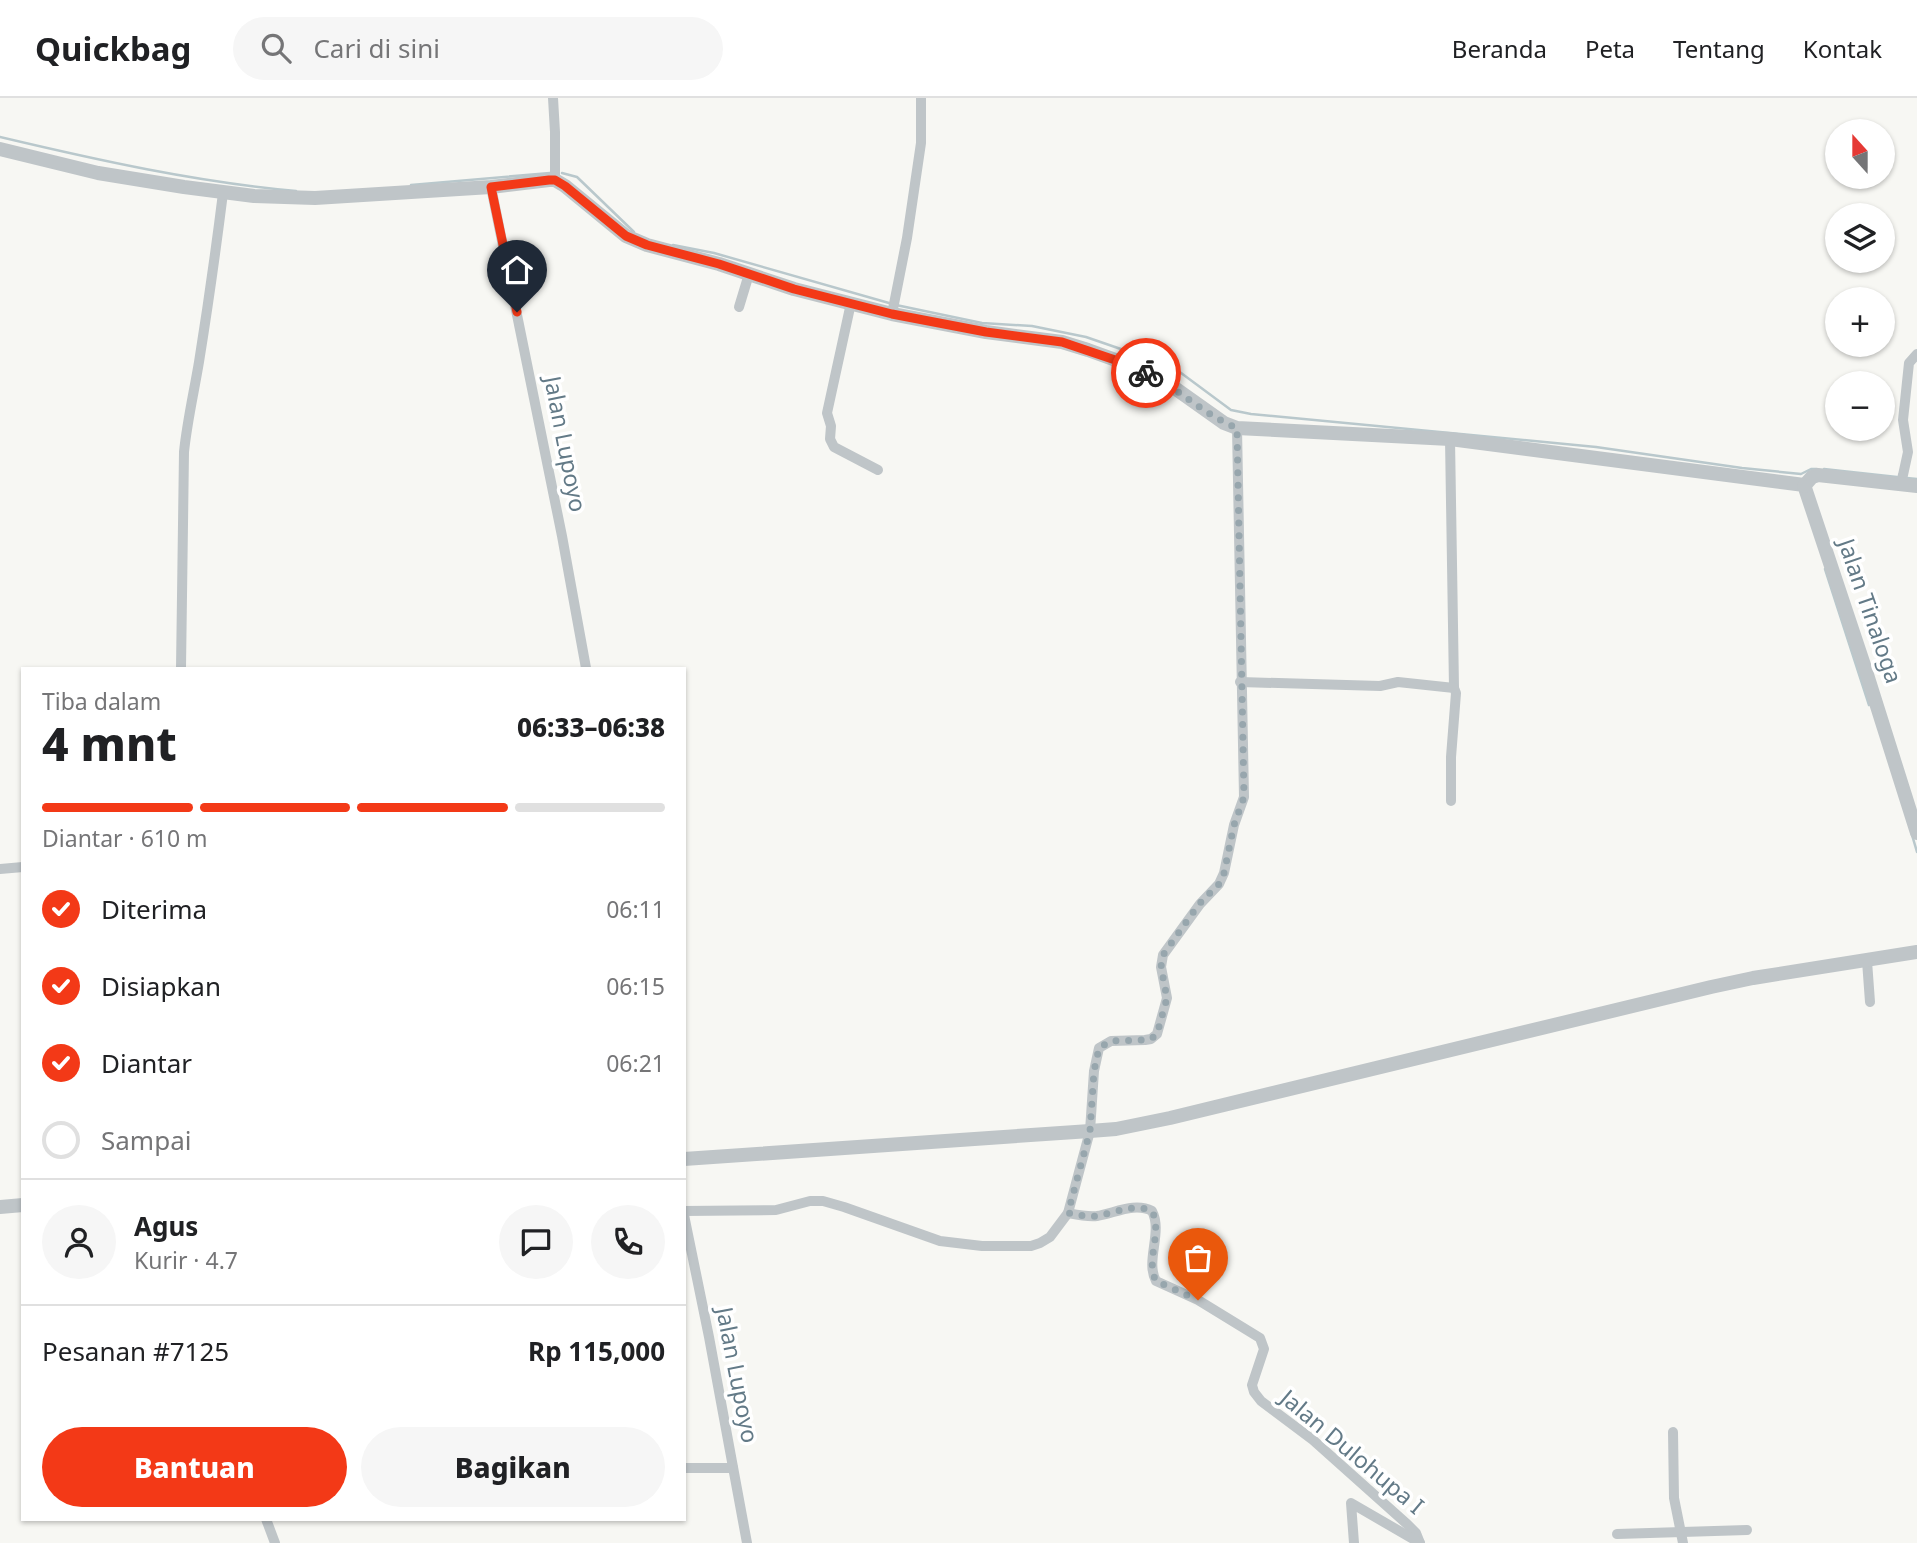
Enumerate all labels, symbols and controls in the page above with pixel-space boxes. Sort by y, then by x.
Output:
search box [233,17,723,80]
text: Quickbag [35,26,191,71]
icon: search [257,29,295,67]
text: Cari di sini [313,30,440,66]
text: Beranda [1452,32,1547,65]
text: Peta [1585,32,1635,65]
text: Tentang [1673,32,1765,65]
text: Kontak [1803,32,1882,65]
north arrow [1825,119,1895,189]
map controls [1825,119,1895,441]
button: layers [1825,203,1895,273]
pin [487,240,547,312]
icon: home [498,251,536,289]
button: + [1825,287,1895,357]
courier [1111,338,1181,408]
icon: bike [1127,354,1165,392]
street label: Jalan Lupoyo [537,371,595,514]
button: − [1825,371,1895,441]
street label: Jalan Tinaloga [1831,532,1911,687]
text: Tiba dalam [42,685,161,717]
text: 06:33–06:38 [517,709,665,745]
text: 4 mnt [42,712,177,774]
text: Diantar · 610 m [42,822,208,854]
icon: check [42,890,80,928]
text: Diterima [101,891,207,927]
text: 06:11 [606,893,665,925]
icon: check [42,967,80,1005]
text: Disiapkan [101,968,221,1004]
text: 06:15 [606,970,665,1002]
icon: check [42,1044,80,1082]
text: Diantar [101,1045,192,1081]
text: 06:21 [606,1047,665,1079]
text: Sampai [101,1122,191,1158]
button: person [42,1205,116,1279]
button: chat [499,1205,573,1279]
button: phone [591,1205,665,1279]
text: Agus [134,1208,198,1244]
pin [1168,1228,1228,1300]
icon: bag [1179,1239,1217,1277]
text: Kurir · 4.7 [134,1244,238,1276]
street label: Jalan Lupoyo [709,1302,767,1445]
text: Pesanan #7125 [42,1333,229,1369]
text: Rp 115,000 [528,1333,665,1369]
street label: Jalan Dulohupa I [1273,1380,1431,1521]
button: Bantuan [42,1427,347,1507]
button: Bagikan [361,1427,665,1507]

